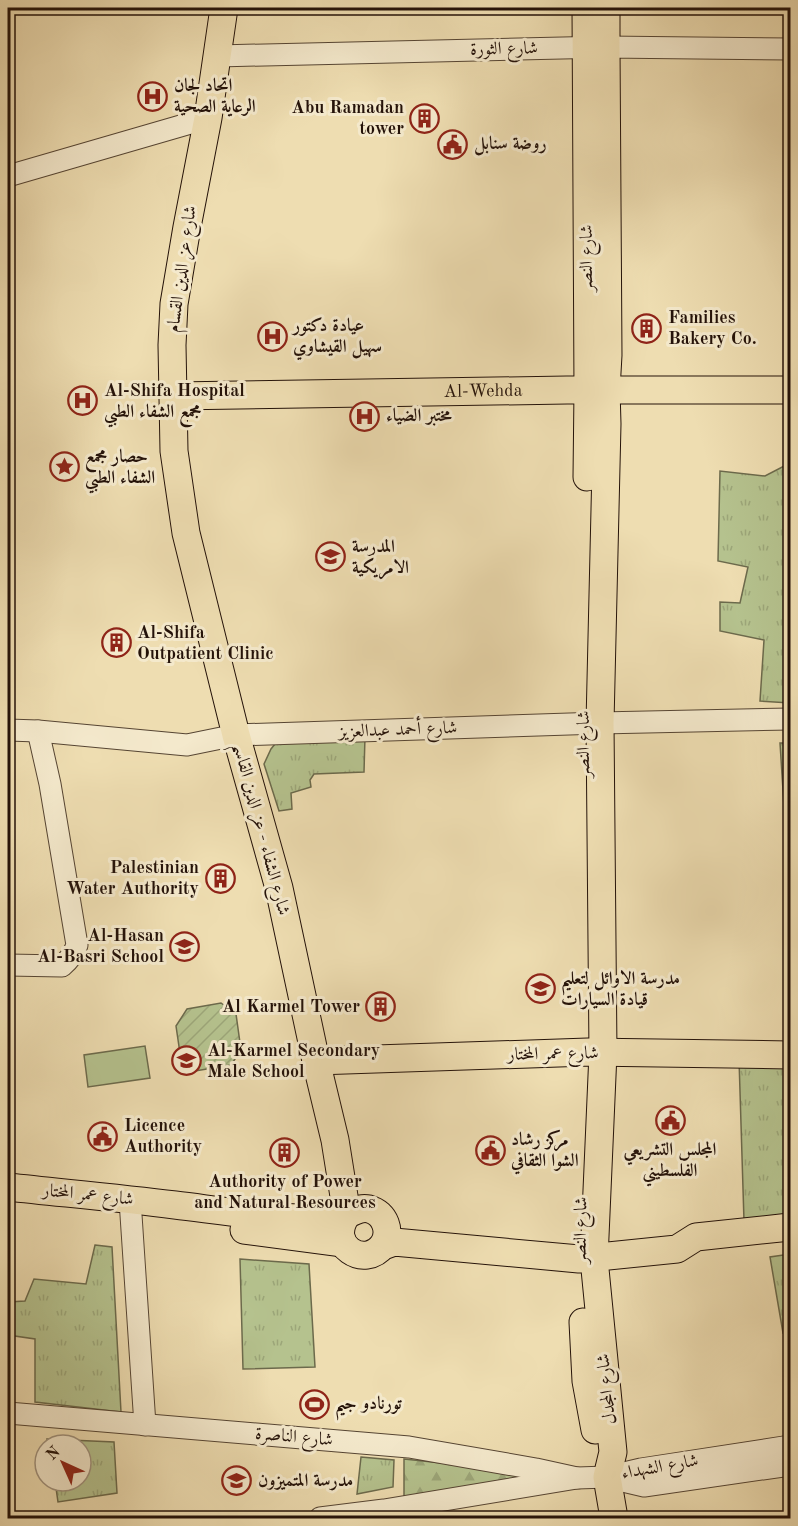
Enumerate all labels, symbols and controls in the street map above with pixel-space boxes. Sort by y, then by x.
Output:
street label: شارع الثورة [470,39,538,64]
place label: اتحاد لجان الرعاية الصحية [174,77,256,117]
hospital icon: اتحاد لجان الرعاية الصحية [137,80,169,112]
place label: Abu Ramadan tower [291,99,404,138]
building icon: Abu Ramadan tower [409,102,441,134]
public building icon: روضة سنابل [437,128,469,160]
place label: روضة سنابل [474,135,547,156]
street label: شارع عز الدين القسام [164,204,206,334]
street label: شارع النصر [578,225,601,293]
place label: Families Bakery Co. [668,309,757,348]
building icon: Families Bakery Co. [631,312,663,344]
place label: عيادة دكتور سهيل القيشاوي [291,317,382,361]
hospital icon: عيادة دكتور سهيل القيشاوي [256,320,288,352]
place label: Al-Shifa Hospital مجمع الشفاء الطبي [104,382,245,428]
street label: Al-Wehda [443,382,523,401]
hospital icon: Al-Shifa Hospital مجمع الشفاء الطبي [67,385,99,417]
hospital icon: مختبر الضياء [349,400,381,432]
place label: مختبر الضياء [386,407,453,426]
place label: حصار مجمع الشفاء الطبي [85,448,155,494]
place icon: حصار مجمع الشفاء الطبي [48,451,80,483]
place label: المدرسة الامريكية [352,538,409,580]
school or university icon: المدرسة الامريكية [315,541,347,573]
place label: Al-Shifa Outpatient Clinic [137,624,274,663]
building icon: Al-Shifa Outpatient Clinic [100,627,132,659]
street label: شارع النصر [575,711,598,779]
street label: شارع أحمد عبدالعزيز [336,714,458,746]
street label: شارع الشفاء - عز الدين القاسم [222,741,293,919]
place label: Palestinian Water Authority [66,859,199,898]
building icon: Palestinian Water Authority [204,862,236,894]
place label: Al-Hasan Al-Basri School [37,927,164,966]
school or university icon: Al-Hasan Al-Basri School [169,930,201,962]
place label: مدرسة الاوائل لتعليم قيادة السيارات [561,969,680,1010]
school or university icon: مدرسة الاوائل لتعليم قيادة السيارات [524,973,556,1005]
building icon: Al Karmel Tower [365,991,397,1023]
place label: Al Karmel Tower [222,998,360,1016]
place label: Al-Karmel Secondary Male School [207,1042,380,1081]
street label: شارع عمر المختار [505,1044,599,1069]
school or university icon: Al-Karmel Secondary Male School [170,1045,202,1077]
public building icon: المجلس التشريعي الفلسطيني [654,1105,686,1137]
place label: Licence Authority [124,1117,202,1156]
public building icon: Licence Authority [87,1120,119,1152]
place label: مركز رشاد الشوا الثقافي [510,1129,579,1175]
public building icon: مركز رشاد الشوا الثقافي [474,1134,506,1166]
building icon: Authority of Power and Natural Resources [269,1137,301,1169]
place label: المجلس التشريعي الفلسطيني [623,1141,717,1187]
place label: Authority of Power and Natural Resources [194,1173,376,1212]
street label: شارع عمر المختار [39,1181,134,1214]
street label: شارع النصر [571,1196,596,1266]
street label: شارع المجدل [594,1352,625,1425]
sports icon: تورنادو جيم [298,1388,330,1420]
place label: تورنادو جيم [335,1395,402,1421]
street label: شارع الناصرة [254,1425,334,1454]
north arrow [33,1433,93,1493]
text: N [44,1443,64,1464]
street label: شارع الشهداء [620,1451,701,1488]
school or university icon: مدرسة المتميزون [221,1465,253,1497]
place label: مدرسة المتميزون [258,1472,353,1491]

